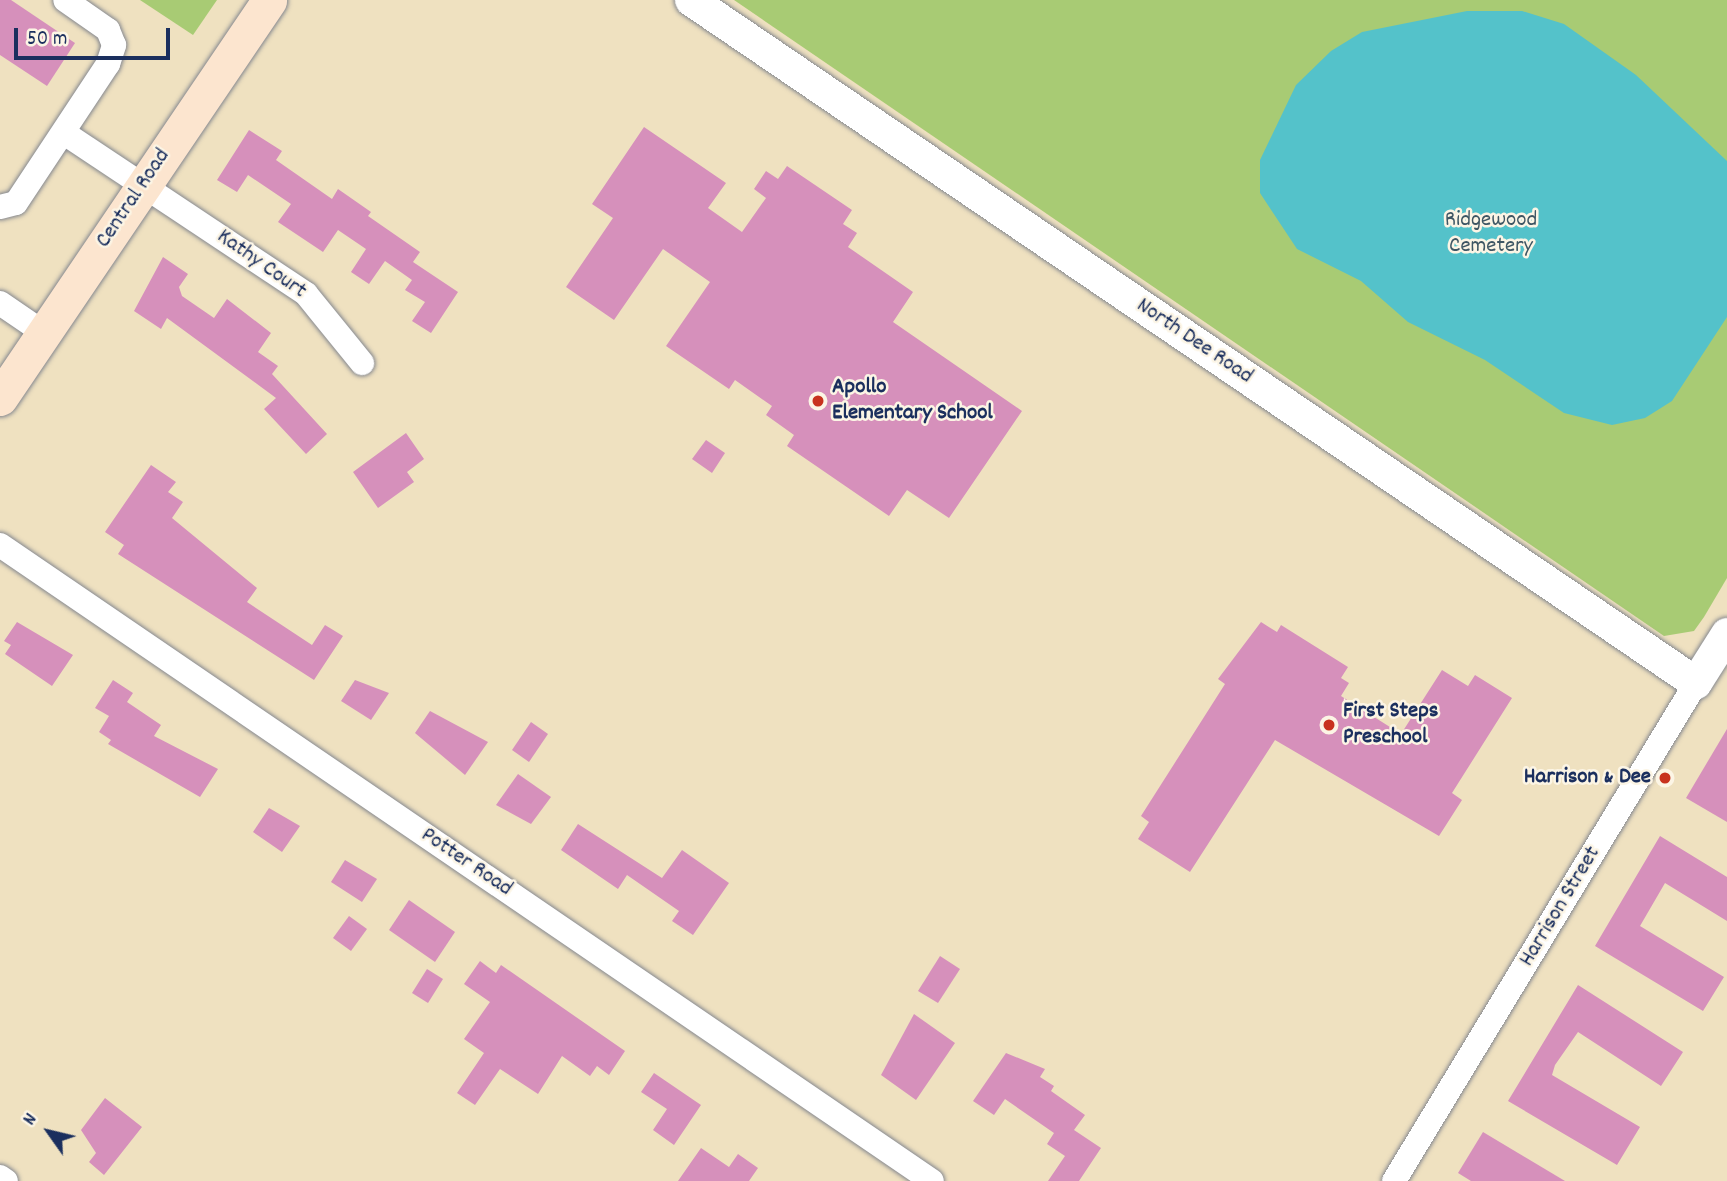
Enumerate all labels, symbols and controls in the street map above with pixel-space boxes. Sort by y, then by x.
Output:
scale bar [18,14,173,58]
text: 50 m [27,25,67,55]
street label: Central Road [91,144,177,254]
park label: Ridgewood Cemetery [1445,207,1537,261]
street label: Kathy Court [211,224,311,306]
street label: North Dee Road [1130,293,1258,391]
place label: Apollo Elementary School [832,374,993,428]
marker: Apollo Elementary School [810,393,826,409]
place label: First Steps Preschool [1343,698,1438,752]
marker: First Steps Preschool [1321,717,1337,733]
place label: Harrison & Dee [1524,764,1651,792]
marker: Harrison & Dee [1657,770,1673,786]
street label: Potter Road [415,822,517,904]
street label: Harrison Street [1514,842,1608,972]
north arrow [14,1097,84,1167]
text: N [17,1109,45,1131]

